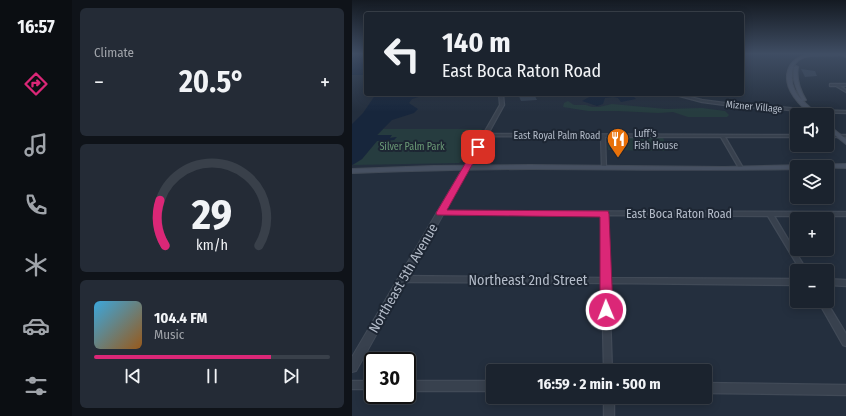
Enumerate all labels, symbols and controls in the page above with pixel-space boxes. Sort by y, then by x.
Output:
text: 16:57 [17,16,55,38]
text: 140 m [442,26,511,59]
icon: left [376,28,428,80]
text: Climate [94,45,134,60]
text: East Boca Raton Road [442,60,601,82]
text: 20.5° [179,64,245,100]
text: − [94,69,104,96]
text: + [320,69,330,96]
icon: directions [22,70,50,98]
street label: Mizner Village [725,99,783,115]
map controls [790,108,834,308]
button: sound [790,108,834,152]
restaurant icon: Luff's Fish House [605,126,631,159]
place label: Luff's Fish House [634,128,678,152]
pin [461,130,495,164]
street label: East Royal Palm Road [514,130,600,142]
icon: music [22,131,50,159]
icon: arrive [467,136,489,158]
park label: Silver Palm Park [379,141,445,153]
button: layers [790,160,834,204]
text: 29 [191,190,232,240]
icon: phone [22,191,50,219]
street label: East Boca Raton Road [626,207,732,221]
button: + [790,212,834,256]
street label: Northeast 5th Avenue [365,220,442,336]
text: km/h [196,237,228,254]
icon: climate [22,251,50,279]
button: − [790,264,834,308]
street label: Northeast 2nd Street [469,272,588,289]
position arrow [585,289,627,331]
text: 104.4 FM [154,309,207,327]
icon: car [22,312,50,340]
text: Music [154,327,184,342]
speed limit sign: 30 [364,352,416,404]
icon: previous [122,365,144,387]
icon: pause [201,365,223,387]
icon: next [280,365,302,387]
icon: filters [22,372,50,400]
text: 16:59 · 2 min · 500 m [537,375,661,393]

